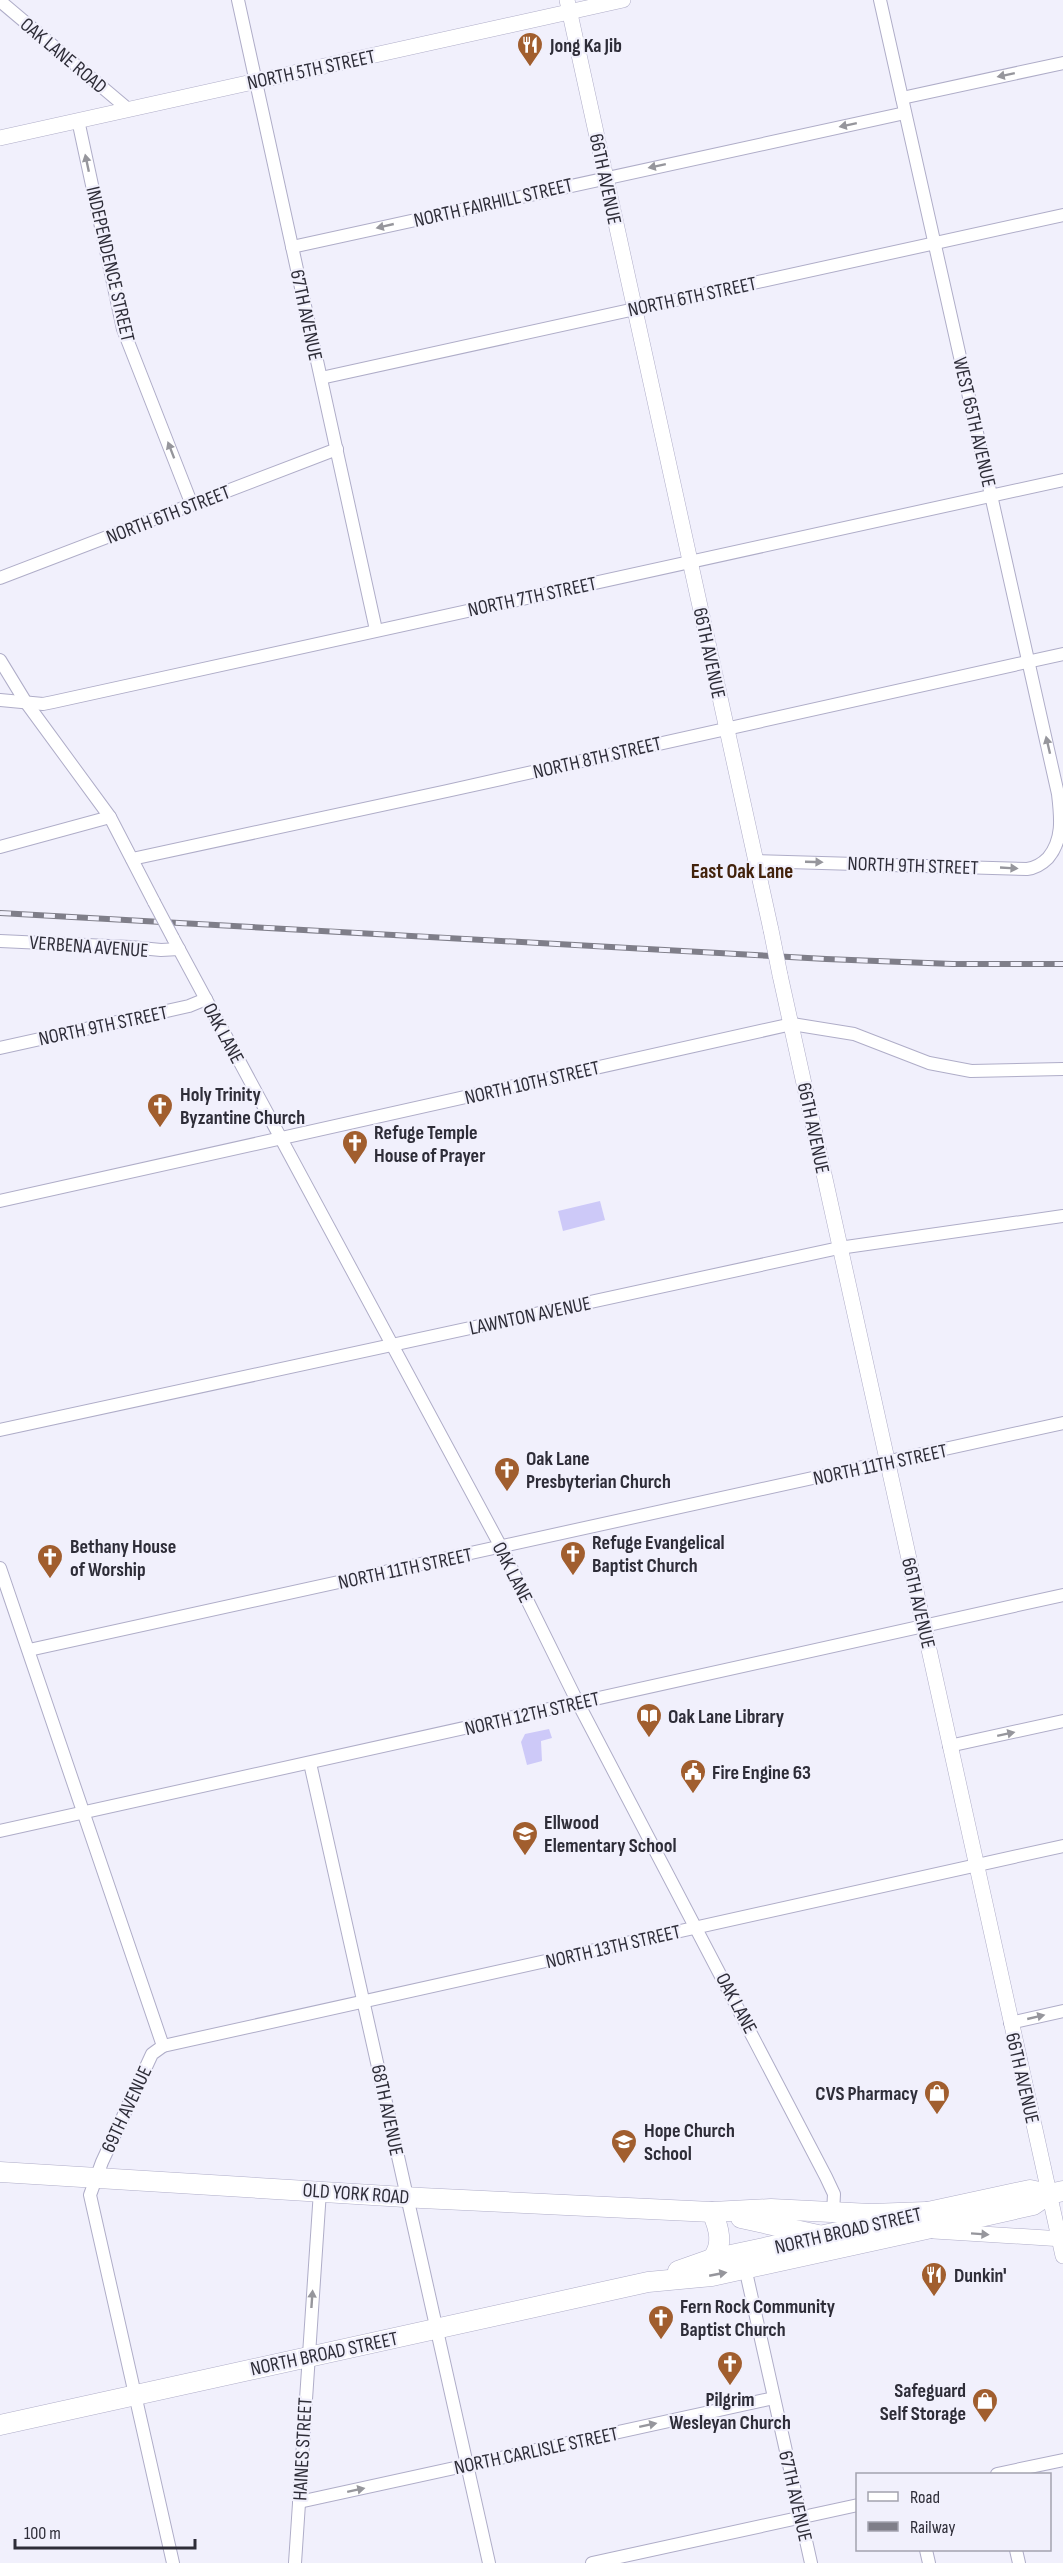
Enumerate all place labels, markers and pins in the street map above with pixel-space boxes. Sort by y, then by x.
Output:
restaurant icon: Jong Ka Jib [515,30,545,68]
place label: Jong Ka Jib [549,34,622,58]
place label: Holy Trinity Byzantine Church [180,1083,305,1130]
church icon: Holy Trinity Byzantine Church [145,1091,175,1129]
place label: Refuge Temple House of Prayer [374,1121,485,1168]
church icon: Refuge Temple House of Prayer [340,1128,370,1166]
place label: Oak Lane Presbyterian Church [526,1447,671,1494]
church icon: Oak Lane Presbyterian Church [492,1455,522,1493]
place label: Refuge Evangelical Baptist Church [592,1531,725,1578]
place label: Bethany House of Worship [70,1535,176,1582]
church icon: Refuge Evangelical Baptist Church [558,1539,588,1577]
church icon: Bethany House of Worship [35,1542,65,1580]
library icon: Oak Lane Library [634,1701,664,1739]
place label: Oak Lane Library [668,1705,785,1729]
public building icon: Fire Engine 63 [678,1757,708,1795]
place label: Fire Engine 63 [712,1761,811,1785]
place label: Ellwood Elementary School [544,1811,677,1858]
school or university icon: Ellwood Elementary School [510,1819,540,1857]
shop icon: CVS Pharmacy [922,2078,952,2116]
place label: CVS Pharmacy [815,2082,919,2106]
place label: Hope Church School [644,2119,735,2166]
school or university icon: Hope Church School [609,2127,639,2165]
restaurant icon: Dunkin' [919,2260,949,2298]
place label: Dunkin' [954,2264,1007,2288]
place label: Fern Rock Community Baptist Church [680,2295,836,2342]
church icon: Fern Rock Community Baptist Church [646,2303,676,2341]
church icon: Pilgrim Wesleyan Church [715,2349,745,2387]
place label: Safeguard Self Storage [880,2379,966,2426]
shop icon: Safeguard Self Storage [970,2386,1000,2424]
place label: Pilgrim Wesleyan Church [669,2388,791,2435]

